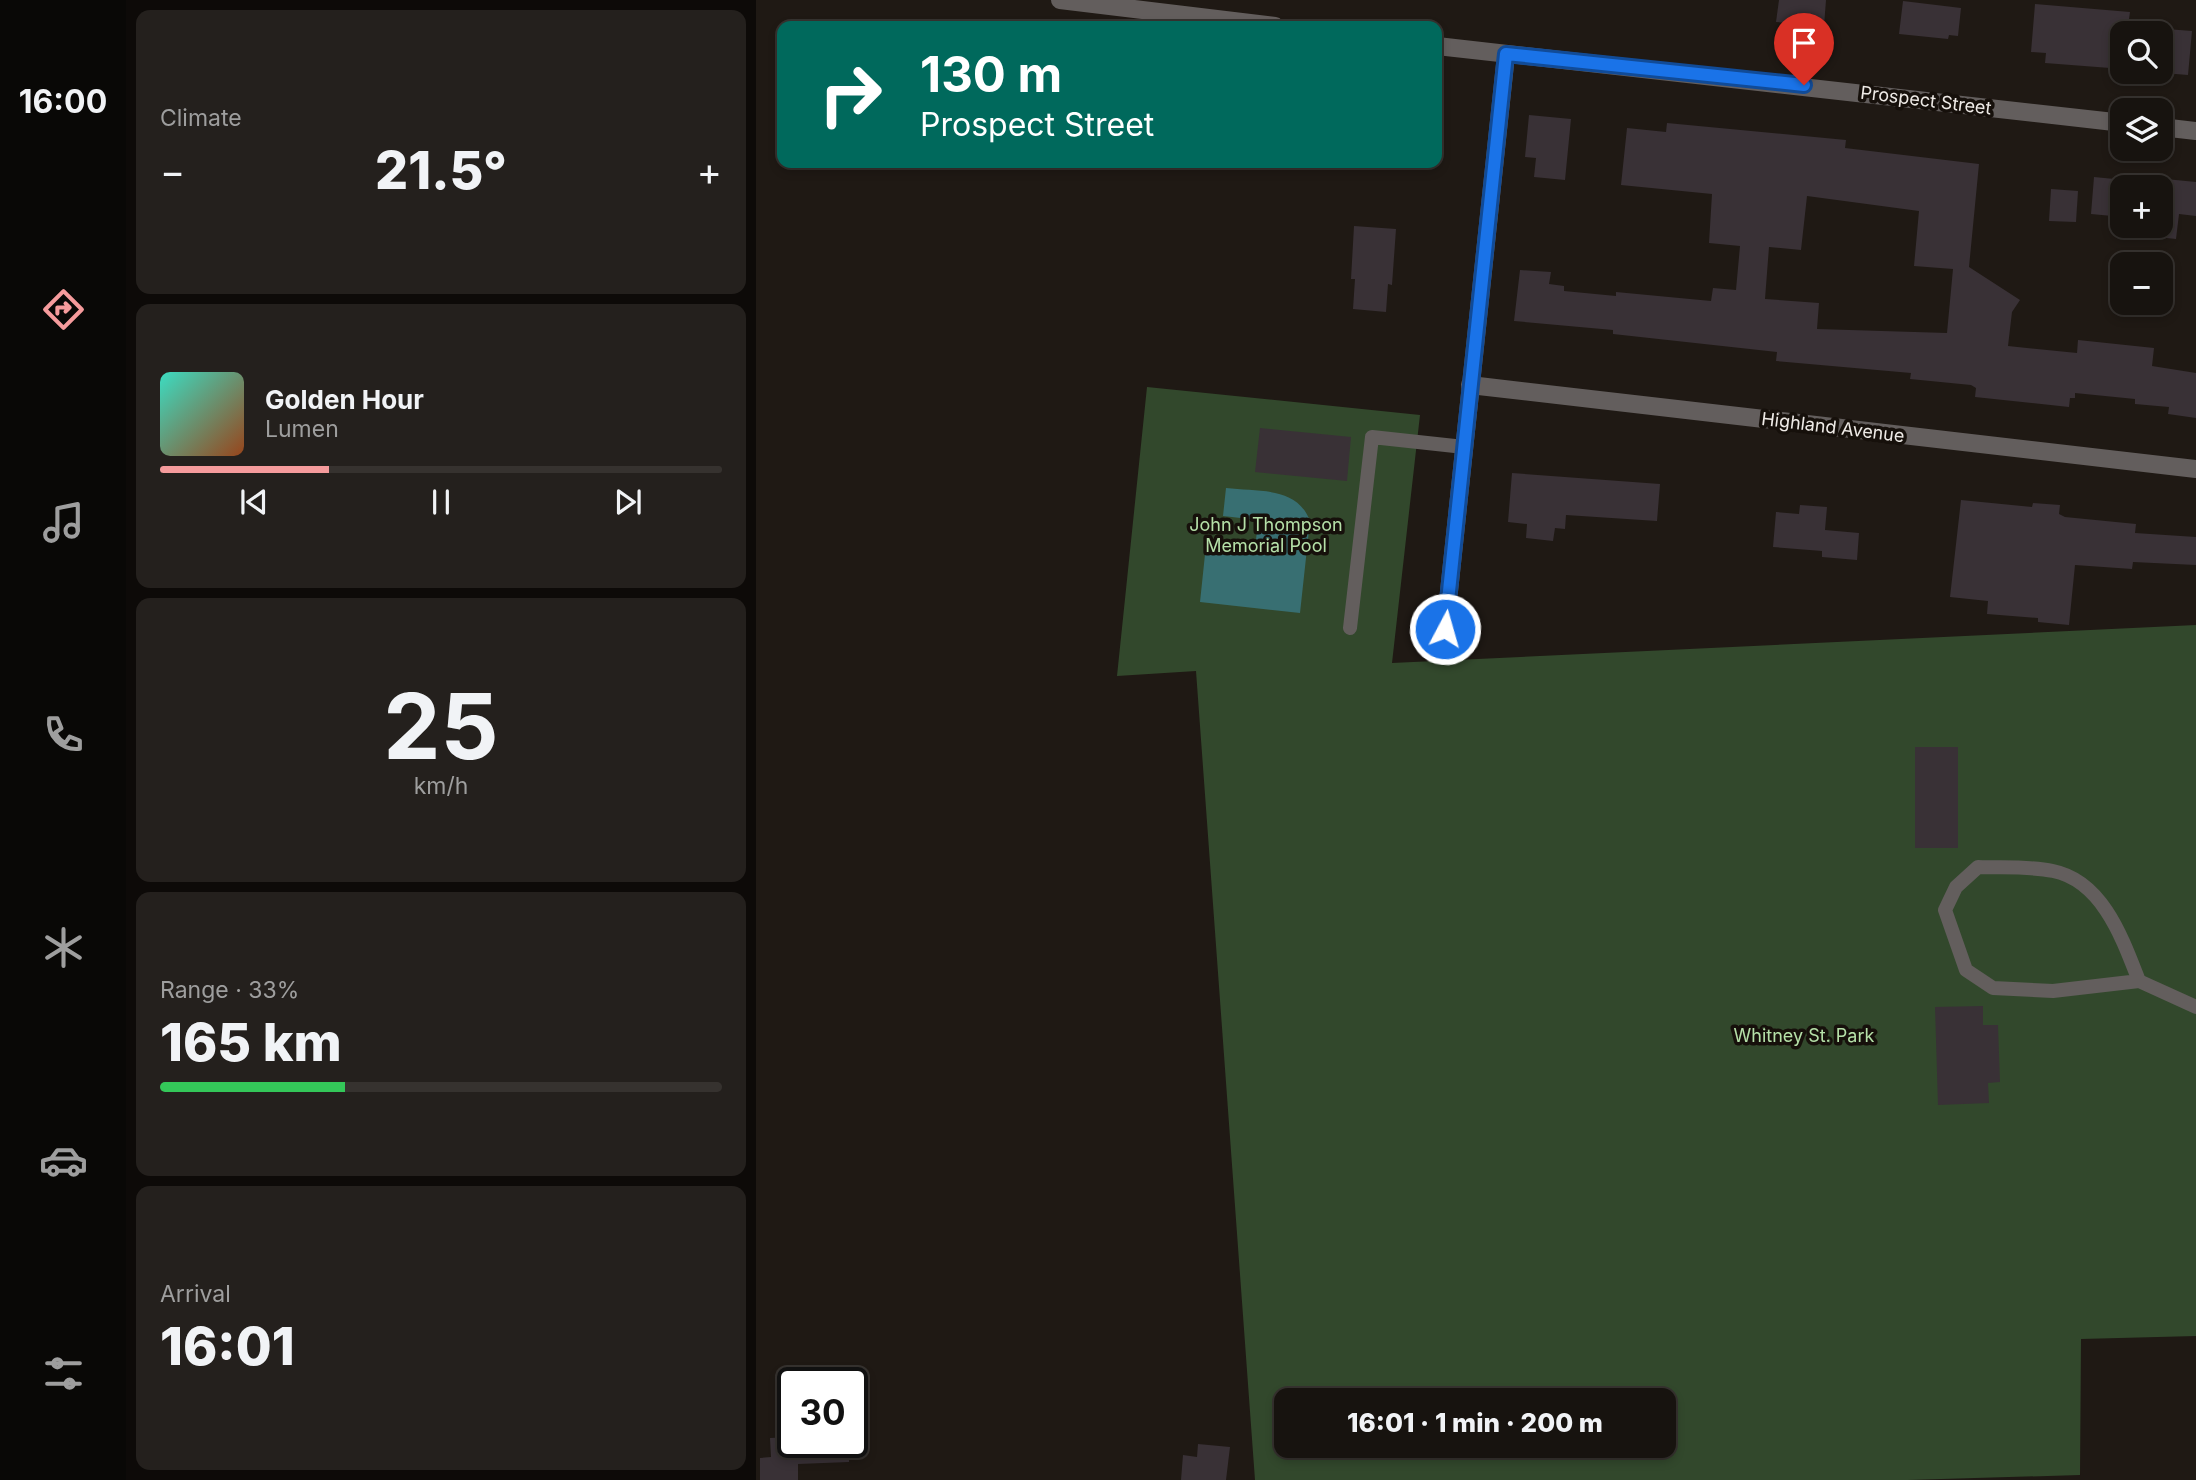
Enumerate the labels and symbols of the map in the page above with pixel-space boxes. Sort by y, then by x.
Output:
pin [1774,13,1834,85]
street label: Prospect Street [1859,82,1993,118]
street label: Highland Avenue [1760,408,1906,446]
park label: John J Thompson Memorial Pool [1189,514,1343,556]
position arrow [1408,592,1482,666]
park label: Whitney St. Park [1734,1025,1875,1046]
speed limit sign: 30 [777,1367,868,1458]

